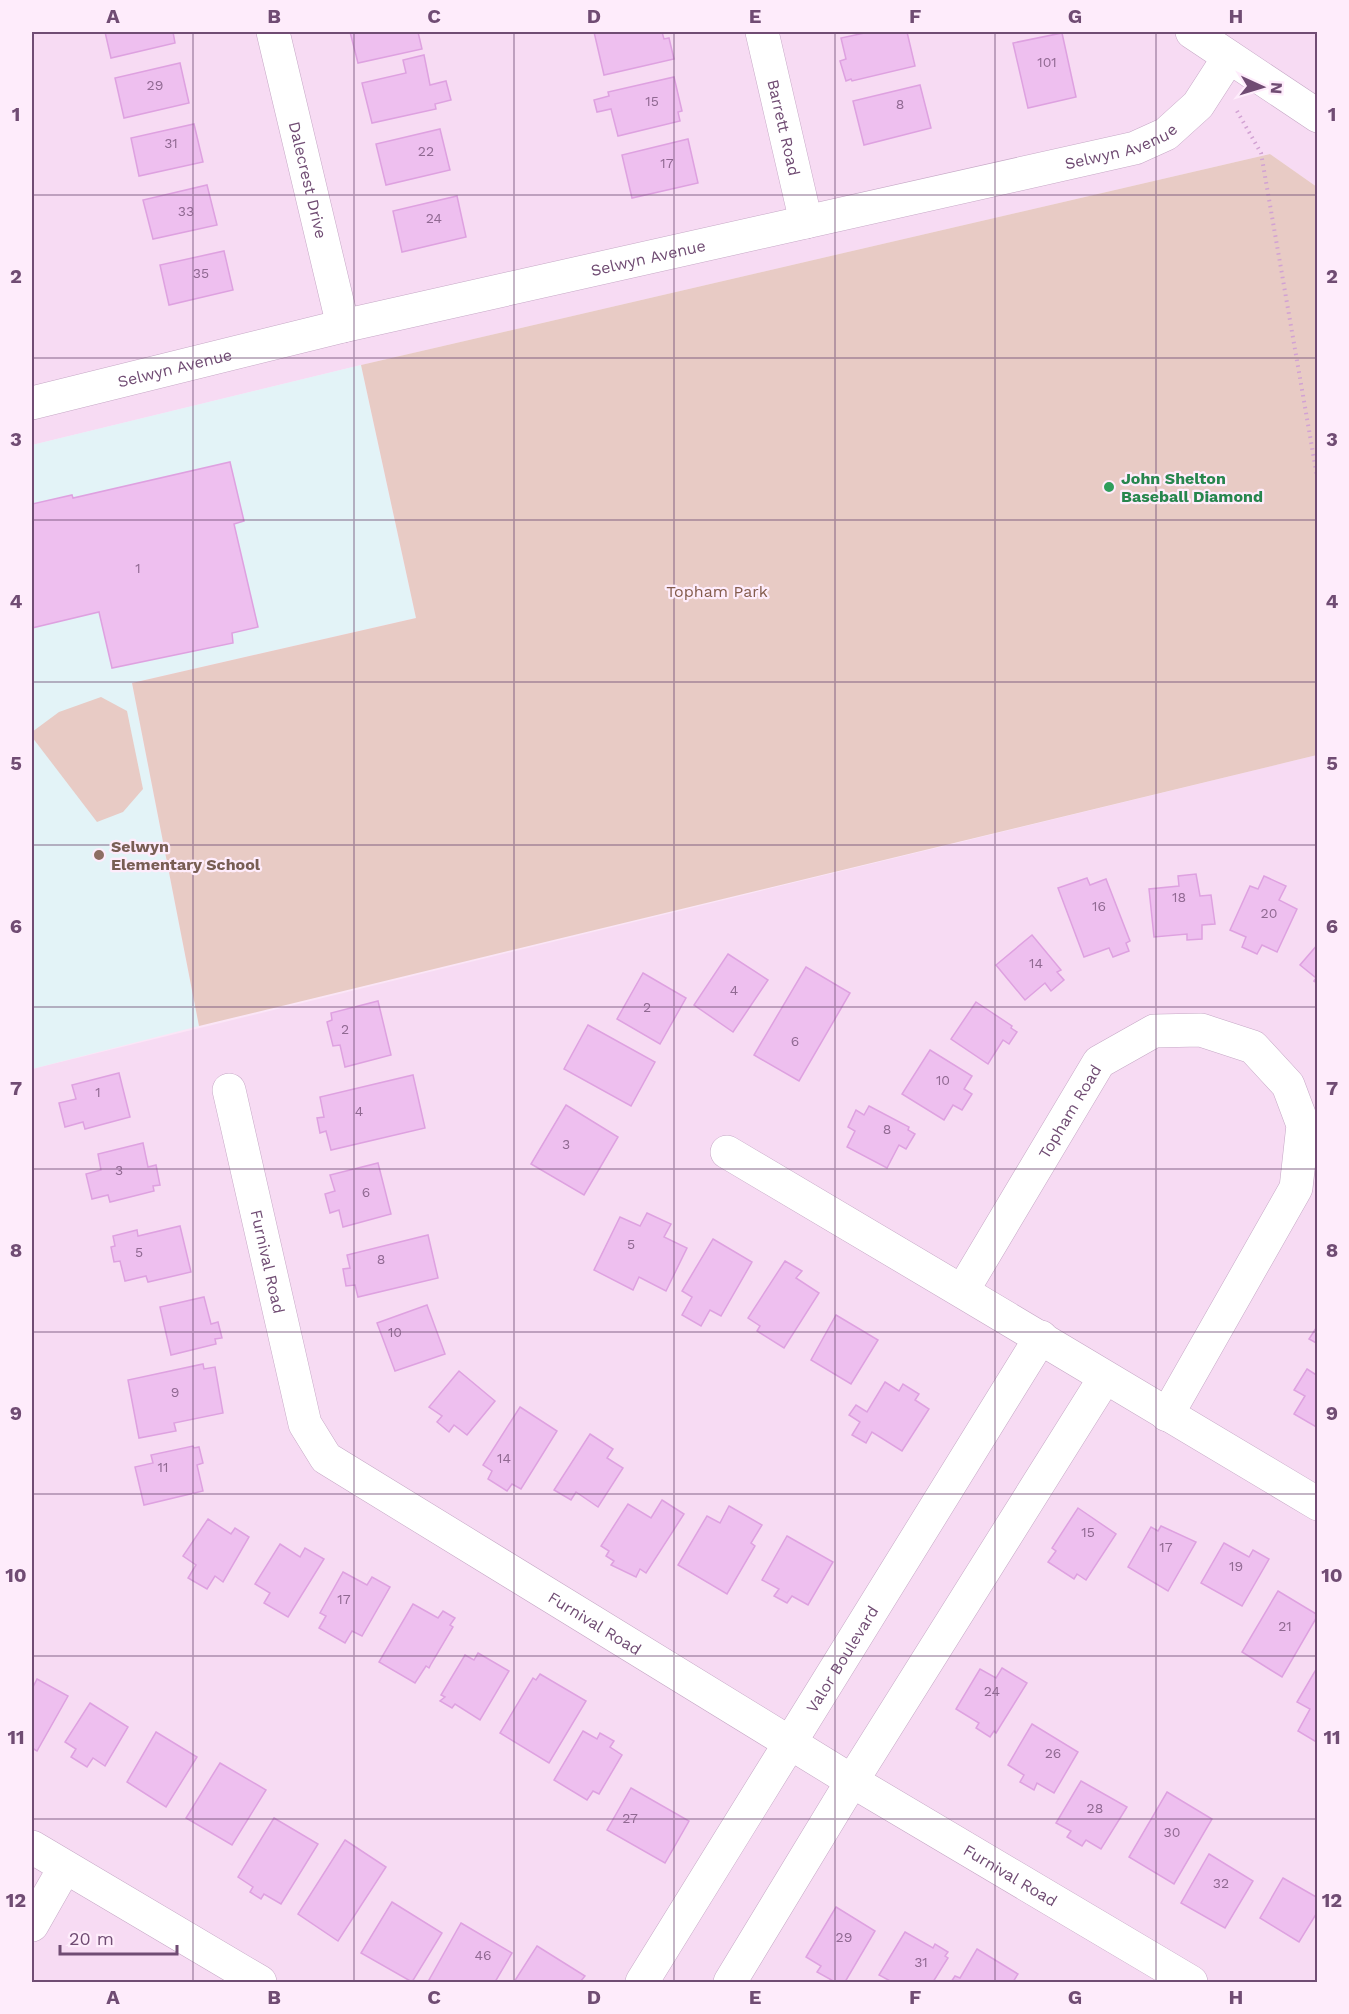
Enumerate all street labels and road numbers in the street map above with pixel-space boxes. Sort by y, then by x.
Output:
street label: Barrett Road [764,77,804,177]
street label: Dalecrest Drive [285,119,331,240]
street label: Selwyn Avenue [1063,119,1181,173]
street label: Selwyn Avenue [589,235,707,280]
street label: Selwyn Avenue [116,344,234,391]
street label: Topham Road [1034,1061,1105,1162]
street label: Furnival Road [247,1208,289,1315]
street label: Furnival Road [545,1587,645,1659]
street label: Valor Boulevard [802,1602,882,1716]
street label: Furnival Road [960,1840,1061,1910]

